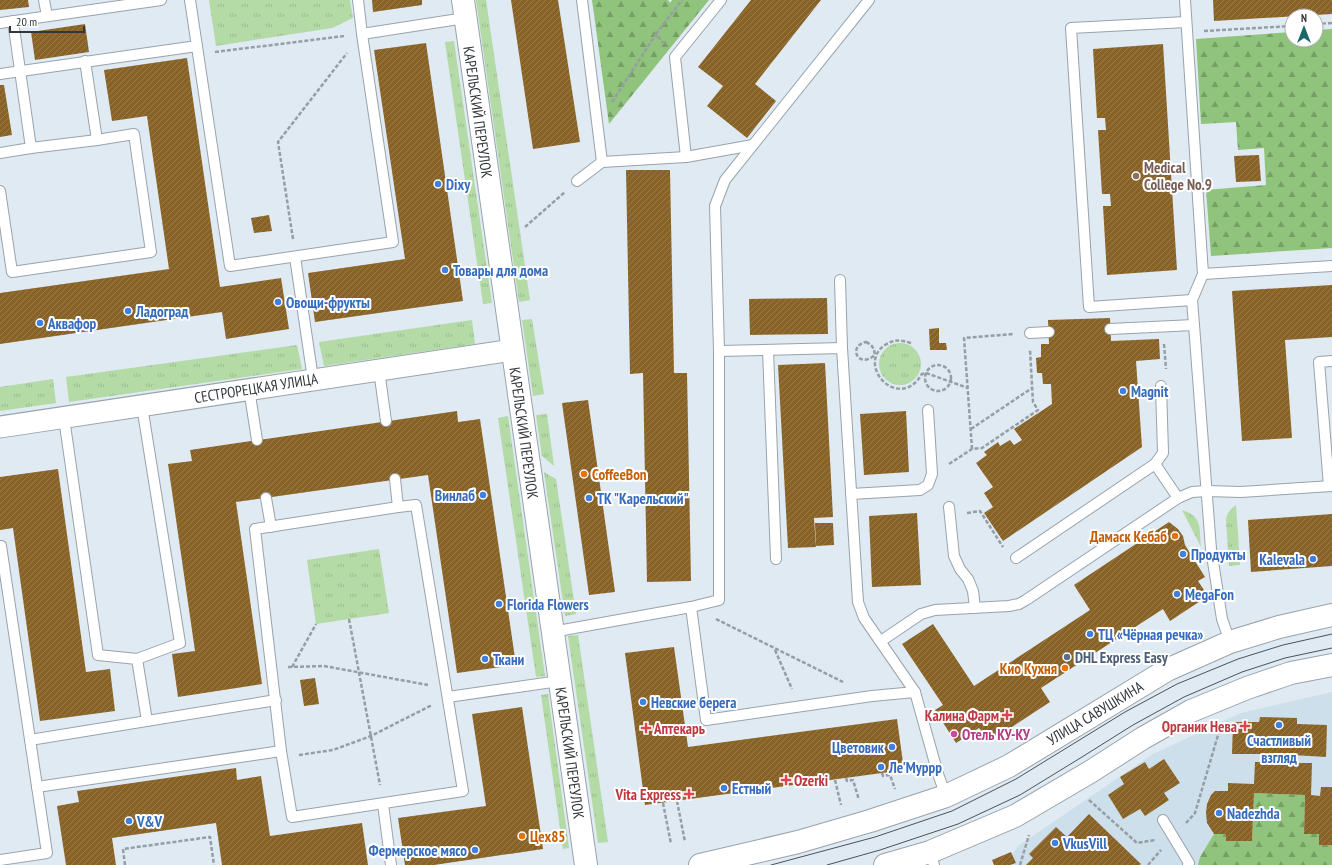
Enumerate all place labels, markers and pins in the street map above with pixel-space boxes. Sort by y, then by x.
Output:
place label: Medical College No.9 [1144,158,1212,194]
marker: Medical College No.9 [1131,171,1141,181]
place label: Dixy [446,175,471,194]
marker: Dixy [433,179,443,189]
place label: Товары для дома [453,261,548,280]
marker: Товары для дома [440,265,450,275]
place label: Овощи-фрукты [286,293,370,312]
marker: Овощи-фрукты [273,297,283,307]
place label: Ладоград [135,302,188,321]
marker: Ладоград [123,306,133,316]
place label: Аквафор [47,314,97,333]
marker: Аквафор [35,318,45,328]
place label: Magnit [1131,382,1169,401]
marker: Magnit [1118,386,1128,396]
place label: CoffeeBon [592,465,647,484]
marker: CoffeeBon [579,469,589,479]
place label: Винлаб [435,486,475,505]
place label: ТК "Карельский" [597,489,689,508]
marker: Винлаб [478,490,488,500]
marker: ТК "Карельский" [584,493,594,503]
place label: Дамаск Кебаб [1090,527,1167,546]
marker: Дамаск Кебаб [1170,531,1180,541]
place label: Продукты [1191,545,1246,564]
marker: Продукты [1178,549,1188,559]
place label: Kalevala [1259,550,1305,569]
marker: Kalevala [1308,554,1318,564]
place label: MegaFon [1185,585,1234,604]
marker: MegaFon [1172,589,1182,599]
place label: Florida Flowers [507,595,589,614]
marker: Florida Flowers [494,599,504,609]
place label: ТЦ «Чёрная речка» [1098,625,1203,644]
marker: ТЦ «Чёрная речка» [1085,629,1095,639]
place label: DHL Express Easy [1075,648,1169,667]
place label: Ткани [493,650,525,669]
marker: DHL Express Easy [1062,652,1072,662]
marker: Ткани [480,654,490,664]
place label: Кио Кухня [1000,659,1057,678]
marker: Кио Кухня [1060,663,1070,673]
place label: Невские берега [651,693,736,712]
marker: Невские берега [638,697,648,707]
place label: Калина Фарм [925,706,999,725]
marker: Калина Фарм [1002,710,1012,720]
place label: Органик Нева [1162,717,1237,736]
place label: Аптекарь [653,719,705,738]
marker: Счастливый взгляд [1274,720,1284,730]
marker: Органик Нева [1240,721,1250,731]
marker: Аптекарь [641,723,651,733]
place label: Отель КУ-КУ [962,725,1031,744]
marker: Отель КУ-КУ [949,729,959,739]
place label: Счастливый взгляд [1247,731,1311,767]
place label: Цветовик [832,738,885,757]
marker: Цветовик [887,742,897,752]
place label: Ле'Муррр [888,758,942,777]
marker: Ле'Муррр [876,762,886,772]
place label: Ozerki [794,771,828,790]
marker: Ozerki [781,775,791,785]
place label: Естный [732,779,771,798]
marker: Естный [719,783,729,793]
place label: Vita Express [614,785,681,804]
marker: Vita Express [684,789,694,799]
place label: Nadezhda [1227,804,1280,823]
marker: Nadezhda [1214,808,1224,818]
place label: V&V [136,812,163,831]
marker: V&V [124,816,134,826]
place label: Цех85 [530,827,565,846]
marker: Цех85 [517,831,527,841]
place label: VkusVill [1062,834,1107,853]
marker: VkusVill [1050,838,1060,848]
place label: Фермерское мясо [369,841,467,860]
marker: Фермерское мясо [470,845,480,855]

